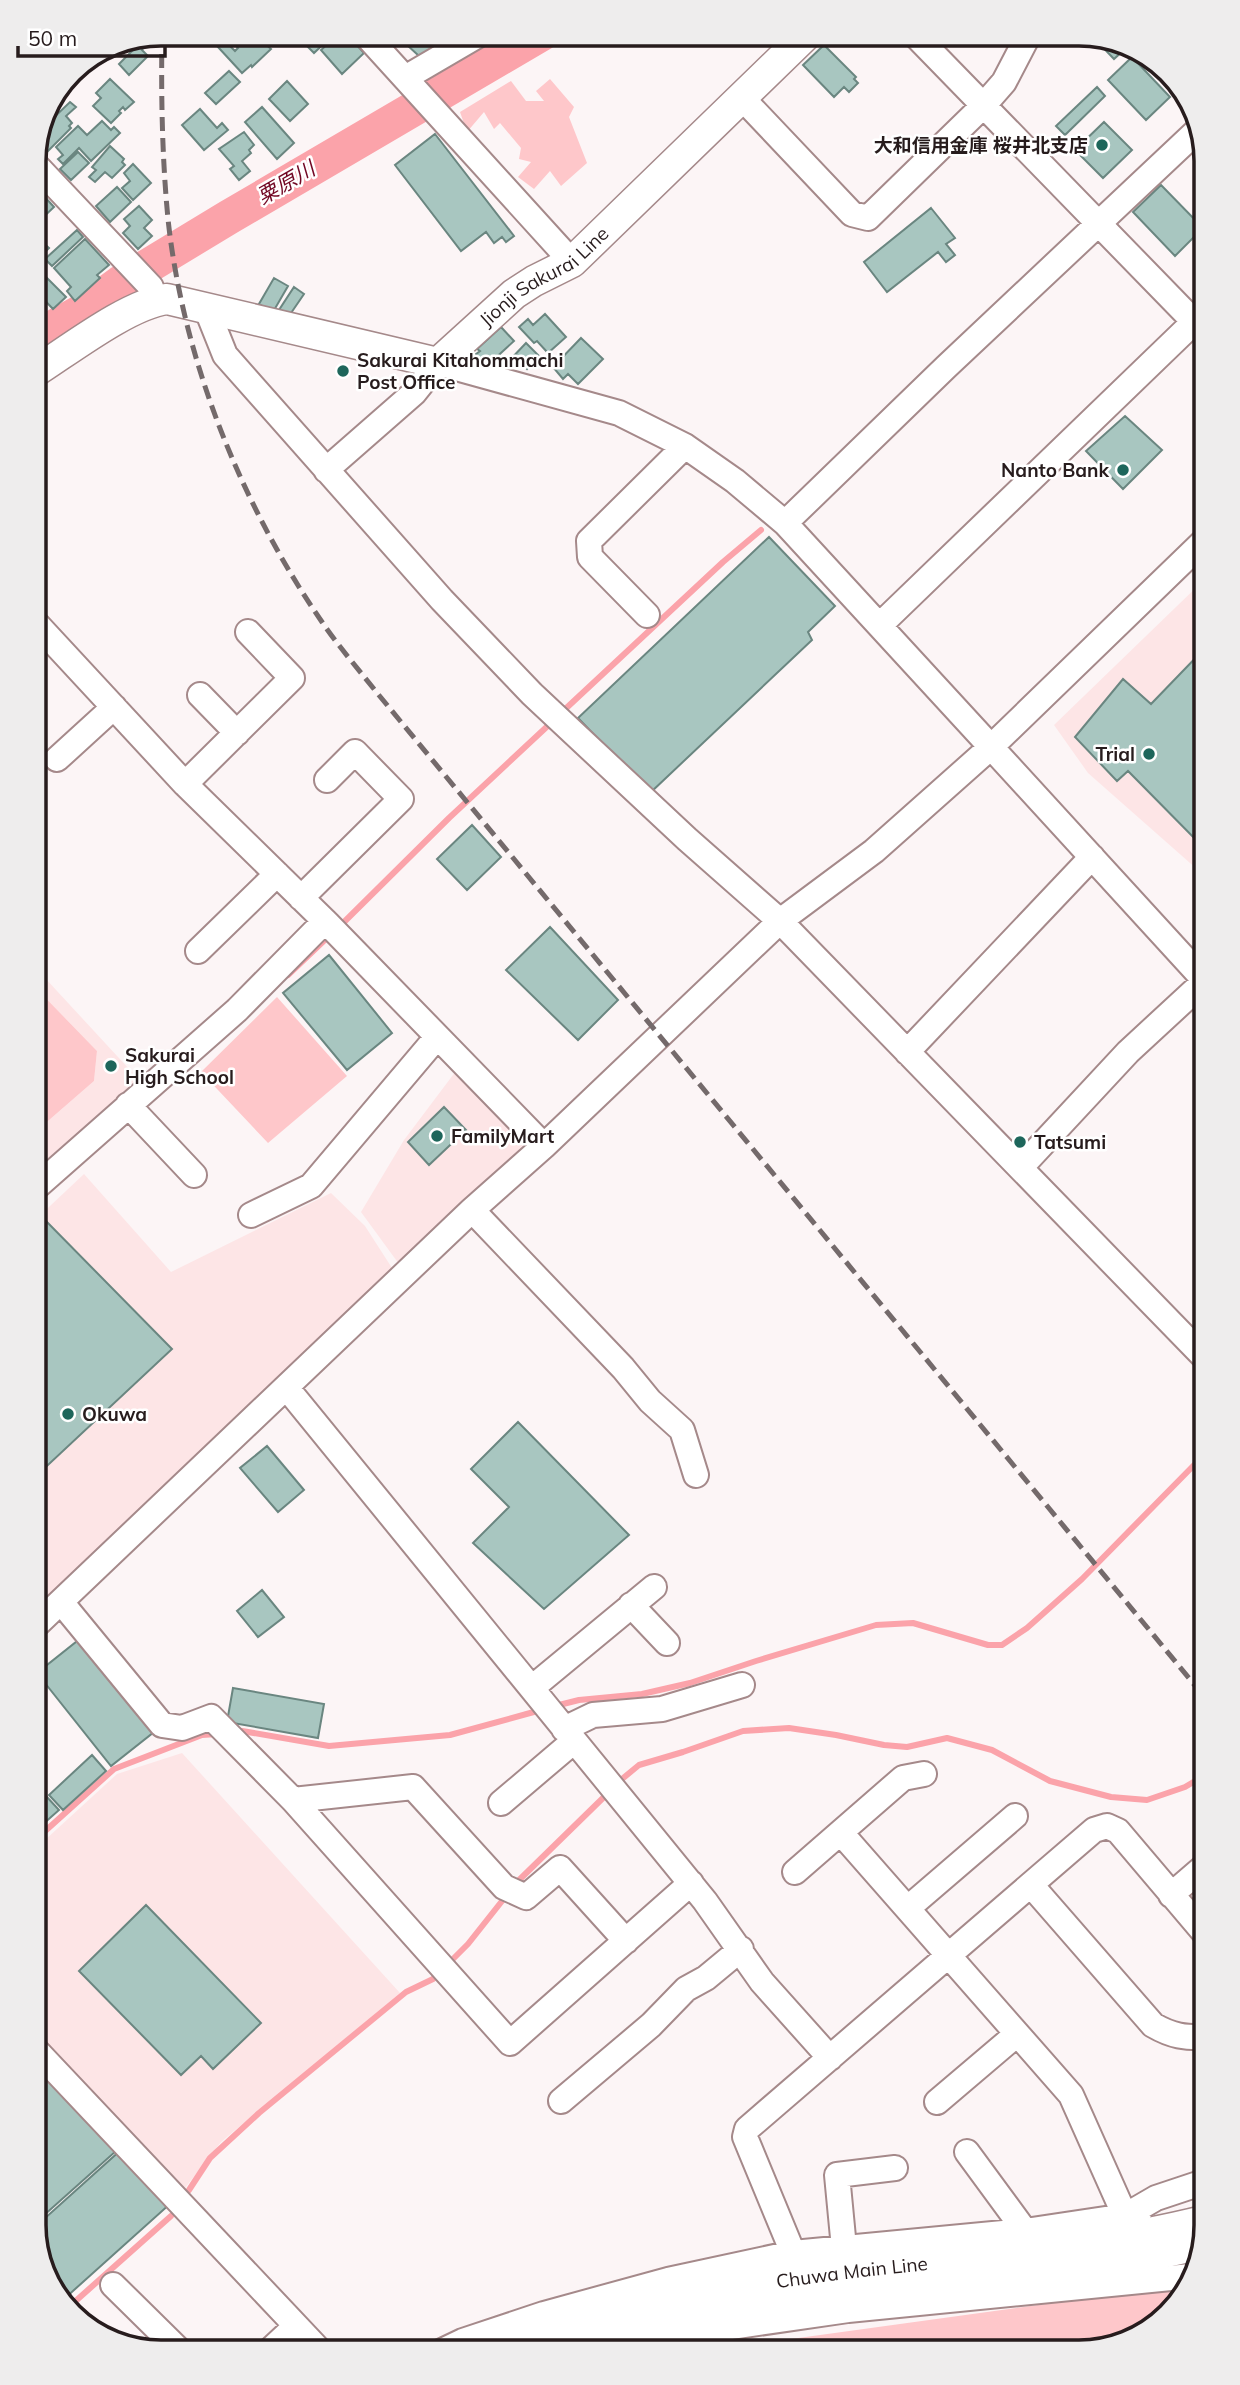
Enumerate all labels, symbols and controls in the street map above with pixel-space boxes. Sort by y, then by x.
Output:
scale bar [18,14,164,58]
text: 50 m [28,25,77,51]
place label: 大和信用金庫 桜井北支店 [874,133,1088,157]
marker: 大和信用金庫 桜井北支店 [1094,137,1110,153]
water label: 粟原川 [252,154,321,209]
street label: Jionji Sakurai Line [474,221,613,332]
place label: Sakurai Kitahommachi Post Office [357,348,563,394]
marker: Sakurai Kitahommachi Post Office [335,363,351,379]
place label: Nanto Bank [1001,458,1110,482]
marker: Nanto Bank [1115,462,1131,478]
place label: Trial [1096,742,1135,766]
marker: Trial [1141,746,1157,762]
place label: Sakurai High School [125,1043,234,1089]
marker: Sakurai High School [103,1058,119,1074]
place label: FamilyMart [451,1124,554,1148]
marker: FamilyMart [429,1128,445,1144]
place label: Tatsumi [1034,1130,1106,1154]
marker: Tatsumi [1012,1134,1028,1150]
place label: Okuwa [82,1402,147,1426]
marker: Okuwa [60,1406,76,1422]
street label: Chuwa Main Line [774,2251,929,2293]

